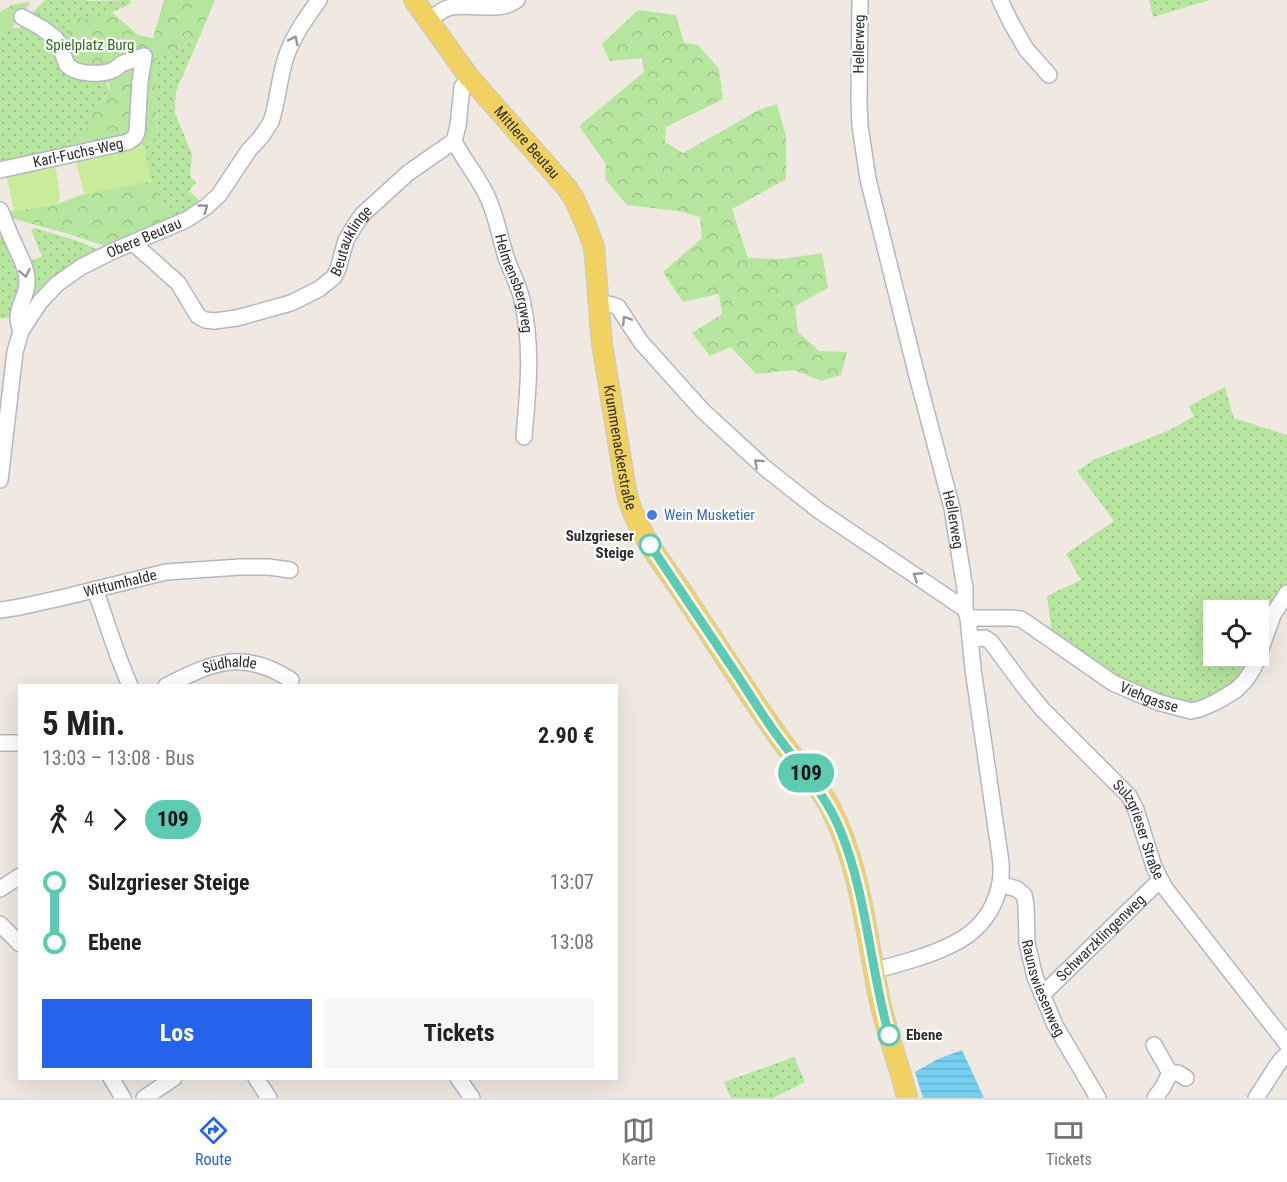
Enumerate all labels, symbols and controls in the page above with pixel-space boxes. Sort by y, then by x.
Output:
street label: Hellerweg [849,14,869,74]
one-way arrow [286,35,298,46]
park label: Spielplatz Burg [46,36,134,54]
street label: Mittlere Beutau [490,103,564,182]
street label: Karl-Fuchs-Weg [31,134,125,172]
street label: Beutauklinge [327,202,375,279]
one-way arrow [198,204,209,215]
street label: Obere Beutau [104,214,184,262]
street label: Helmensbergweg [491,232,536,334]
one-way arrow [18,268,31,278]
one-way arrow [622,316,633,327]
street label: Krummenackerstraße [600,383,640,513]
one-way arrow [755,459,765,470]
street label: Hellerweg [939,489,967,550]
place label: Wein Musketier [664,506,755,524]
marker: Wein Musketier [645,508,659,522]
place label: Sulzgrieser Steige [566,527,634,562]
marker: Sulzgrieser Steige [639,534,661,556]
street label: Wittumhalde [82,566,158,601]
one-way arrow [912,573,923,584]
map controls [1203,600,1269,666]
button: locate [1203,600,1269,666]
street label: Südhalde [200,653,258,677]
street label: Viehgasse [1117,678,1180,716]
text: 5 Min. [42,704,125,743]
text: 2.90 € [538,723,594,748]
text: 13:03 – 13:08 · Bus [42,746,195,770]
line badge: 109 [772,754,840,792]
text: 109 [790,761,822,785]
street label: Sulzgrieser Straße [1109,776,1168,883]
icon: walk [42,803,75,836]
icon: forward [103,803,136,836]
text: 4 [84,807,94,831]
text: 109 [157,807,189,831]
text: Sulzgrieser Steige [88,870,250,895]
text: 13:07 [550,870,594,894]
street label: Schwarzklingenweg [1053,891,1149,985]
text: Ebene [88,930,142,955]
text: 13:08 [550,930,594,954]
street label: Raunswiesenweg [1018,938,1069,1040]
button: Los [42,999,312,1068]
button: Tickets [324,999,594,1068]
marker: Ebene [878,1024,900,1046]
place label: Ebene [906,1026,943,1044]
tab: Route [195,1114,232,1169]
tab: Karte [622,1114,656,1169]
tab: Tickets [1046,1114,1092,1169]

